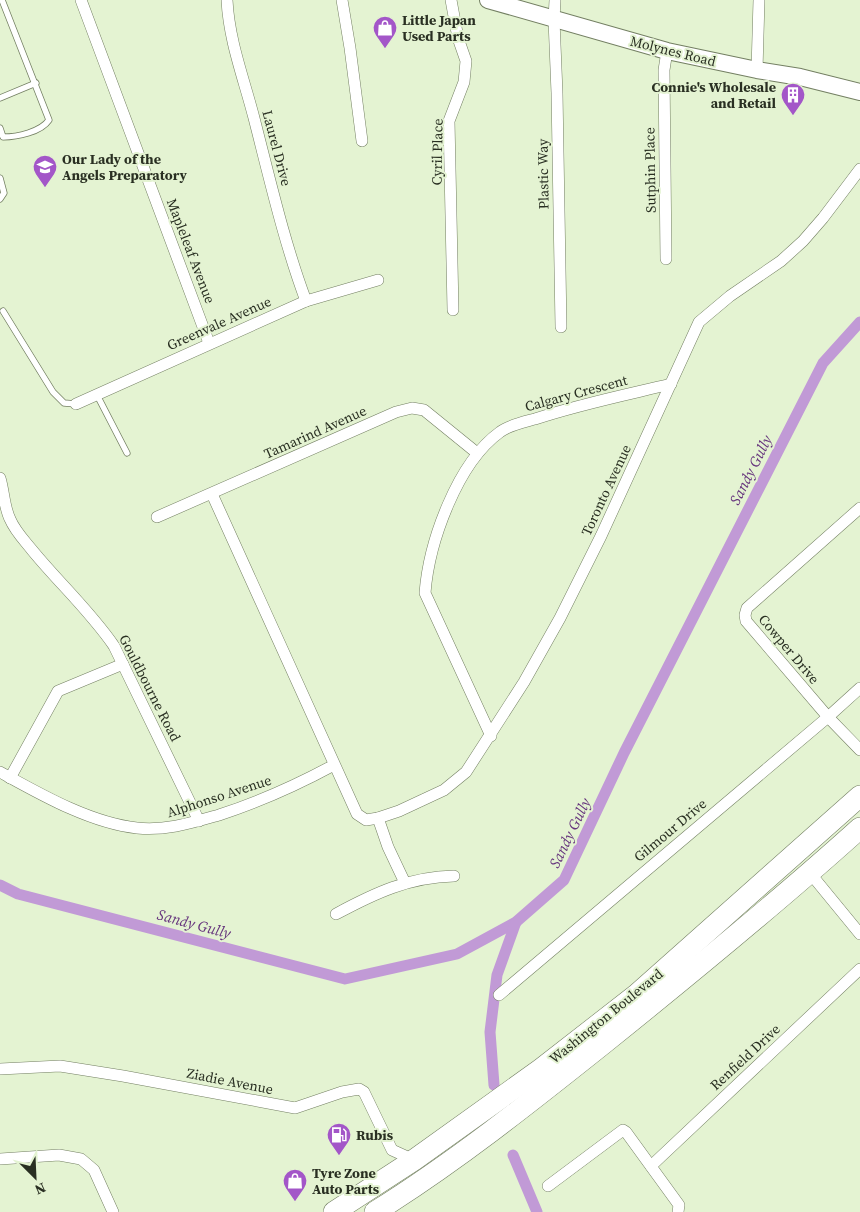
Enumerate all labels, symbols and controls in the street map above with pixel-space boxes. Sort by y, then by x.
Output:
place label: Little Japan Used Parts [402,10,476,46]
shop icon: Little Japan Used Parts [372,15,398,49]
street label: Molynes Road [628,31,718,71]
place label: Connie's Wholesale and Retail [652,77,776,113]
building icon: Connie's Wholesale and Retail [780,82,806,116]
street label: Laurel Drive [257,108,297,188]
street label: Cyril Place [426,118,448,186]
street label: Sutphin Place [639,127,661,213]
street label: Plastic Way [532,138,554,209]
place label: Our Lady of the Angels Preparatory [62,149,187,185]
school or university icon: Our Lady of the Angels Preparatory [32,154,58,188]
street label: Mapleleaf Avenue [162,196,220,306]
street label: Greenvale Avenue [164,291,274,355]
street label: Calgary Crescent [523,370,630,416]
street label: Tamarind Avenue [261,400,369,464]
water label: Sandy Gully [724,431,777,508]
street label: Toronto Avenue [576,441,636,539]
street label: Cowper Drive [754,610,824,688]
street label: Gouldbourne Road [114,631,186,745]
street label: Alphonso Avenue [164,770,274,822]
water label: Sandy Gully [544,793,596,871]
street label: Gilmour Drive [629,794,711,866]
water label: Sandy Gully [155,904,234,944]
street label: Washington Boulevard [545,964,667,1068]
street label: Renfield Drive [706,1019,784,1095]
street label: Ziadie Avenue [185,1063,275,1099]
fuel station icon: Rubis [326,1122,352,1156]
place label: Rubis [356,1125,394,1145]
north arrow [10,1152,60,1202]
place label: Tyre Zone Auto Parts [312,1163,380,1199]
shop icon: Tyre Zone Auto Parts [282,1168,308,1202]
text: N [32,1178,49,1200]

